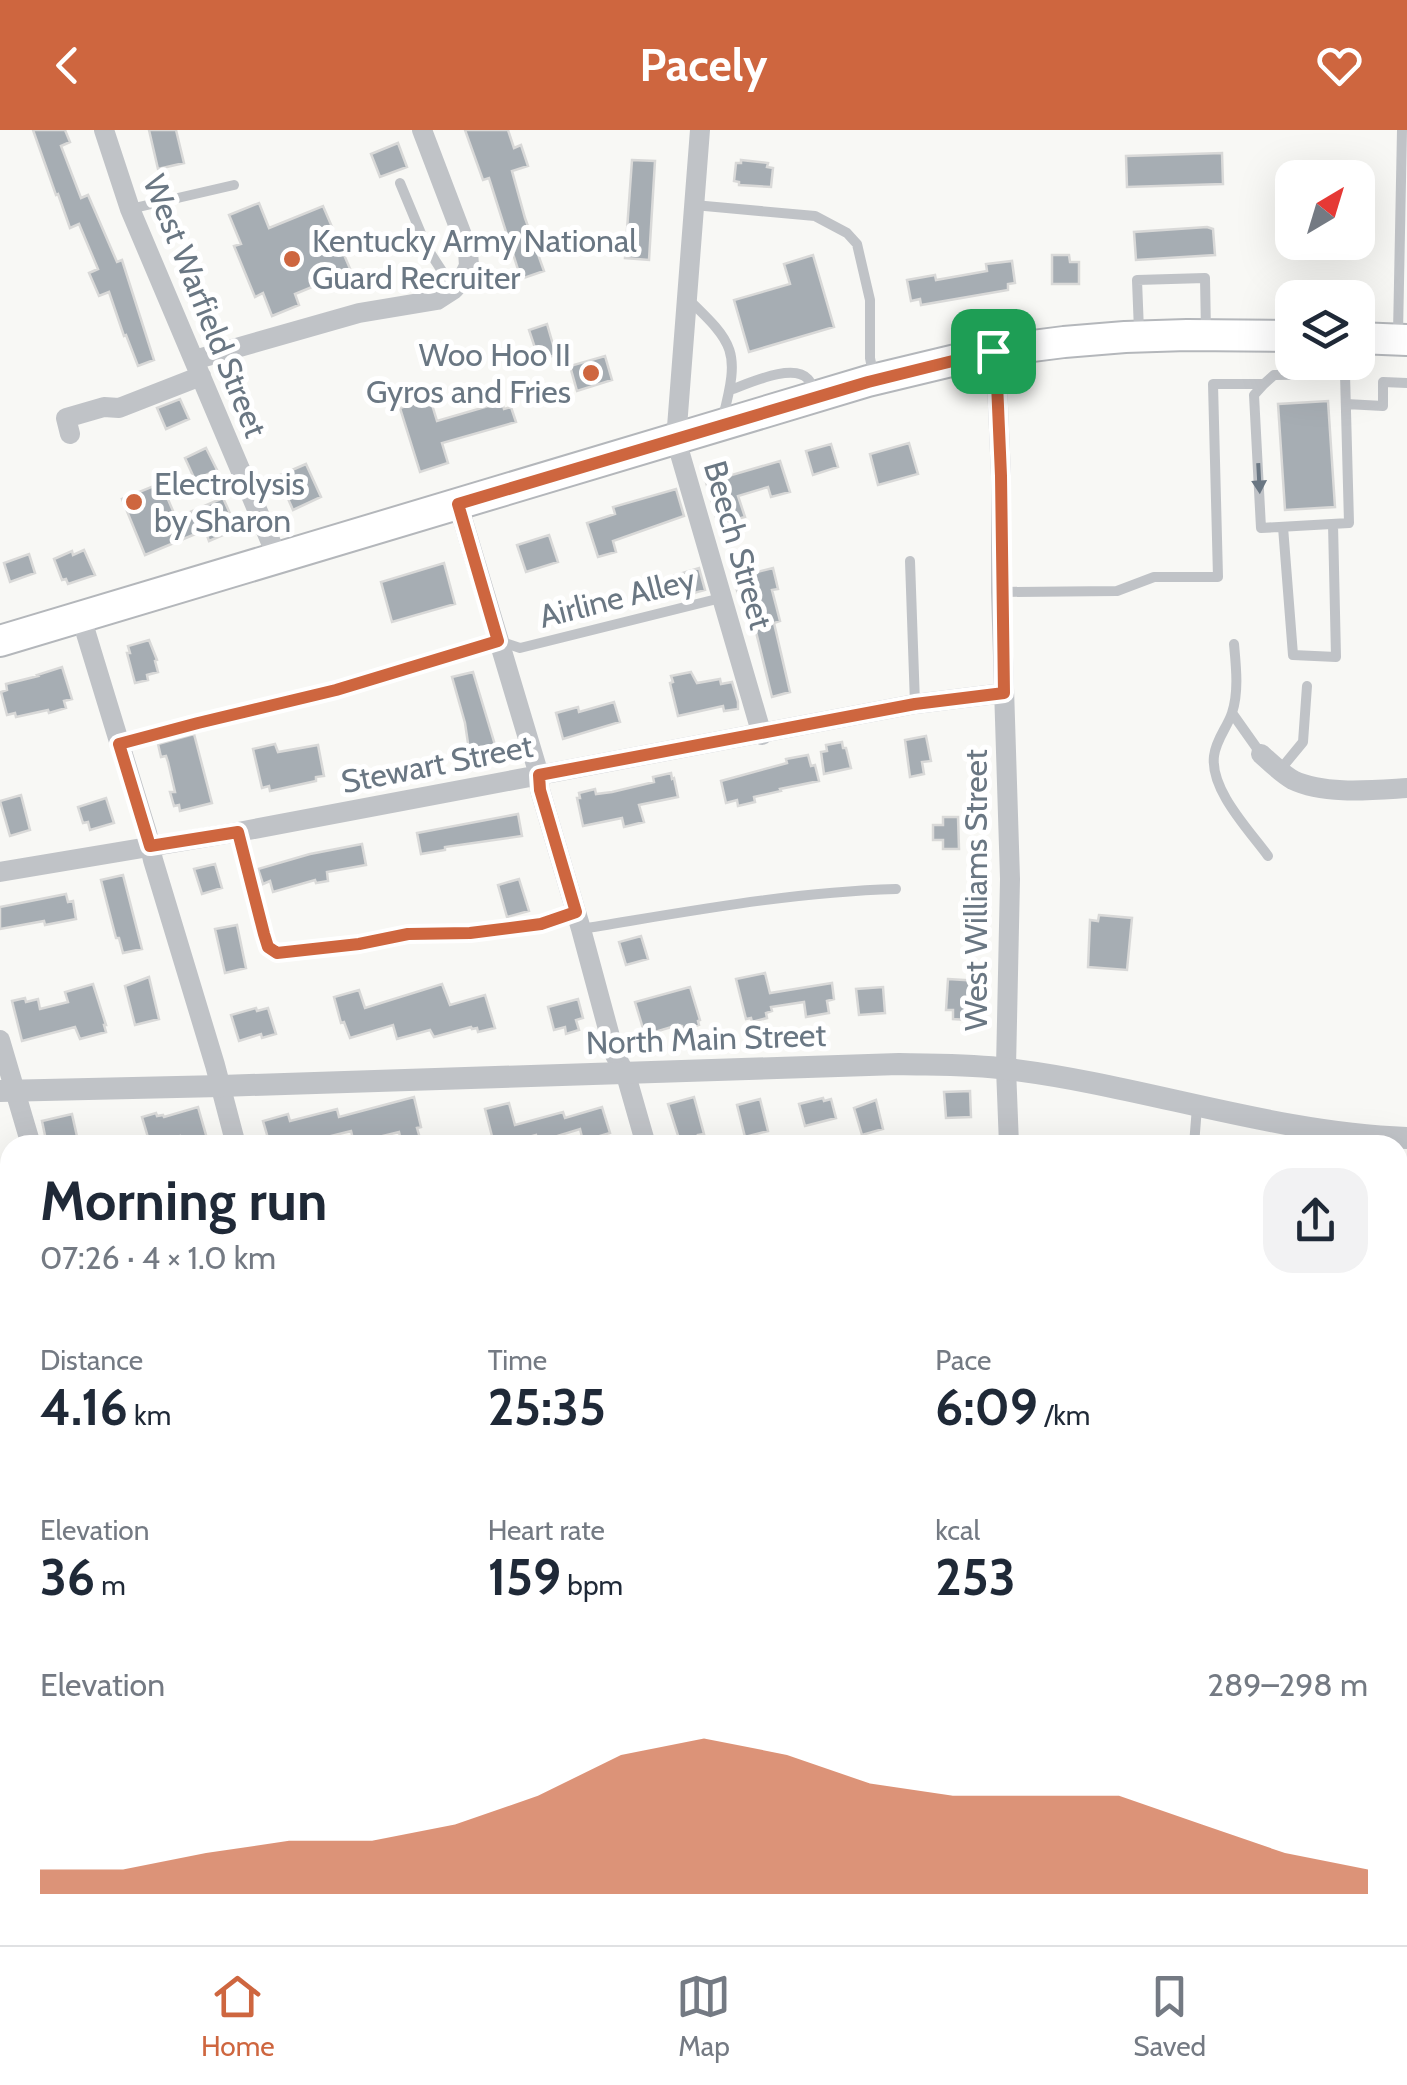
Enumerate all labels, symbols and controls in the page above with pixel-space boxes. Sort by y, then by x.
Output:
icon: back [40,38,95,93]
text: Pacely [640,38,767,92]
icon: heart [1312,38,1367,93]
north arrow [1275,160,1375,260]
map controls [1275,160,1375,380]
street label: West Warfield Street [135,169,276,443]
place label: Kentucky Army National Guard Recruiter [312,221,637,297]
marker: Kentucky Army National Guard Recruiter [281,248,303,270]
button: layers [1275,280,1375,380]
pin [951,309,1036,394]
icon: arrive [966,324,1021,379]
place label: Woo Hoo II Gyros and Fries [366,335,571,411]
marker: Woo Hoo II Gyros and Fries [580,362,602,384]
street label: Beech Street [696,456,781,634]
one-way arrow [1251,462,1267,494]
place label: Electrolysis by Sharon [154,464,305,540]
marker: Electrolysis by Sharon [123,491,145,513]
street label: Airline Alley [535,559,699,636]
street label: Stewart Street [338,726,536,801]
street label: West Williams Street [956,749,995,1031]
street label: North Main Street [585,1015,827,1062]
text: Morning run [40,1167,327,1234]
button: share [1263,1168,1368,1273]
text: 07:26 · 4 × 1.0 km [40,1238,276,1277]
text: Distance [40,1343,143,1377]
text: Time [488,1343,547,1377]
text: Pace [935,1343,991,1377]
text: 4.16 [40,1377,128,1438]
text: 25:35 [488,1377,606,1438]
text: 6:09 [935,1377,1038,1438]
text: km [128,1398,171,1432]
text: /km [1038,1398,1090,1432]
text: Elevation [40,1513,149,1547]
text: Heart rate [488,1513,605,1547]
text: kcal [935,1513,980,1547]
text: 36 [40,1547,95,1608]
text: 159 [488,1547,561,1608]
text: 253 [935,1547,1016,1608]
text: m [95,1568,126,1602]
text: bpm [561,1568,623,1602]
text: Elevation [40,1665,165,1704]
text: 289–298 m [1207,1665,1368,1704]
tab: Home [201,1969,275,2063]
tab: Map [676,1969,731,2063]
tab: Saved [1133,1969,1206,2063]

